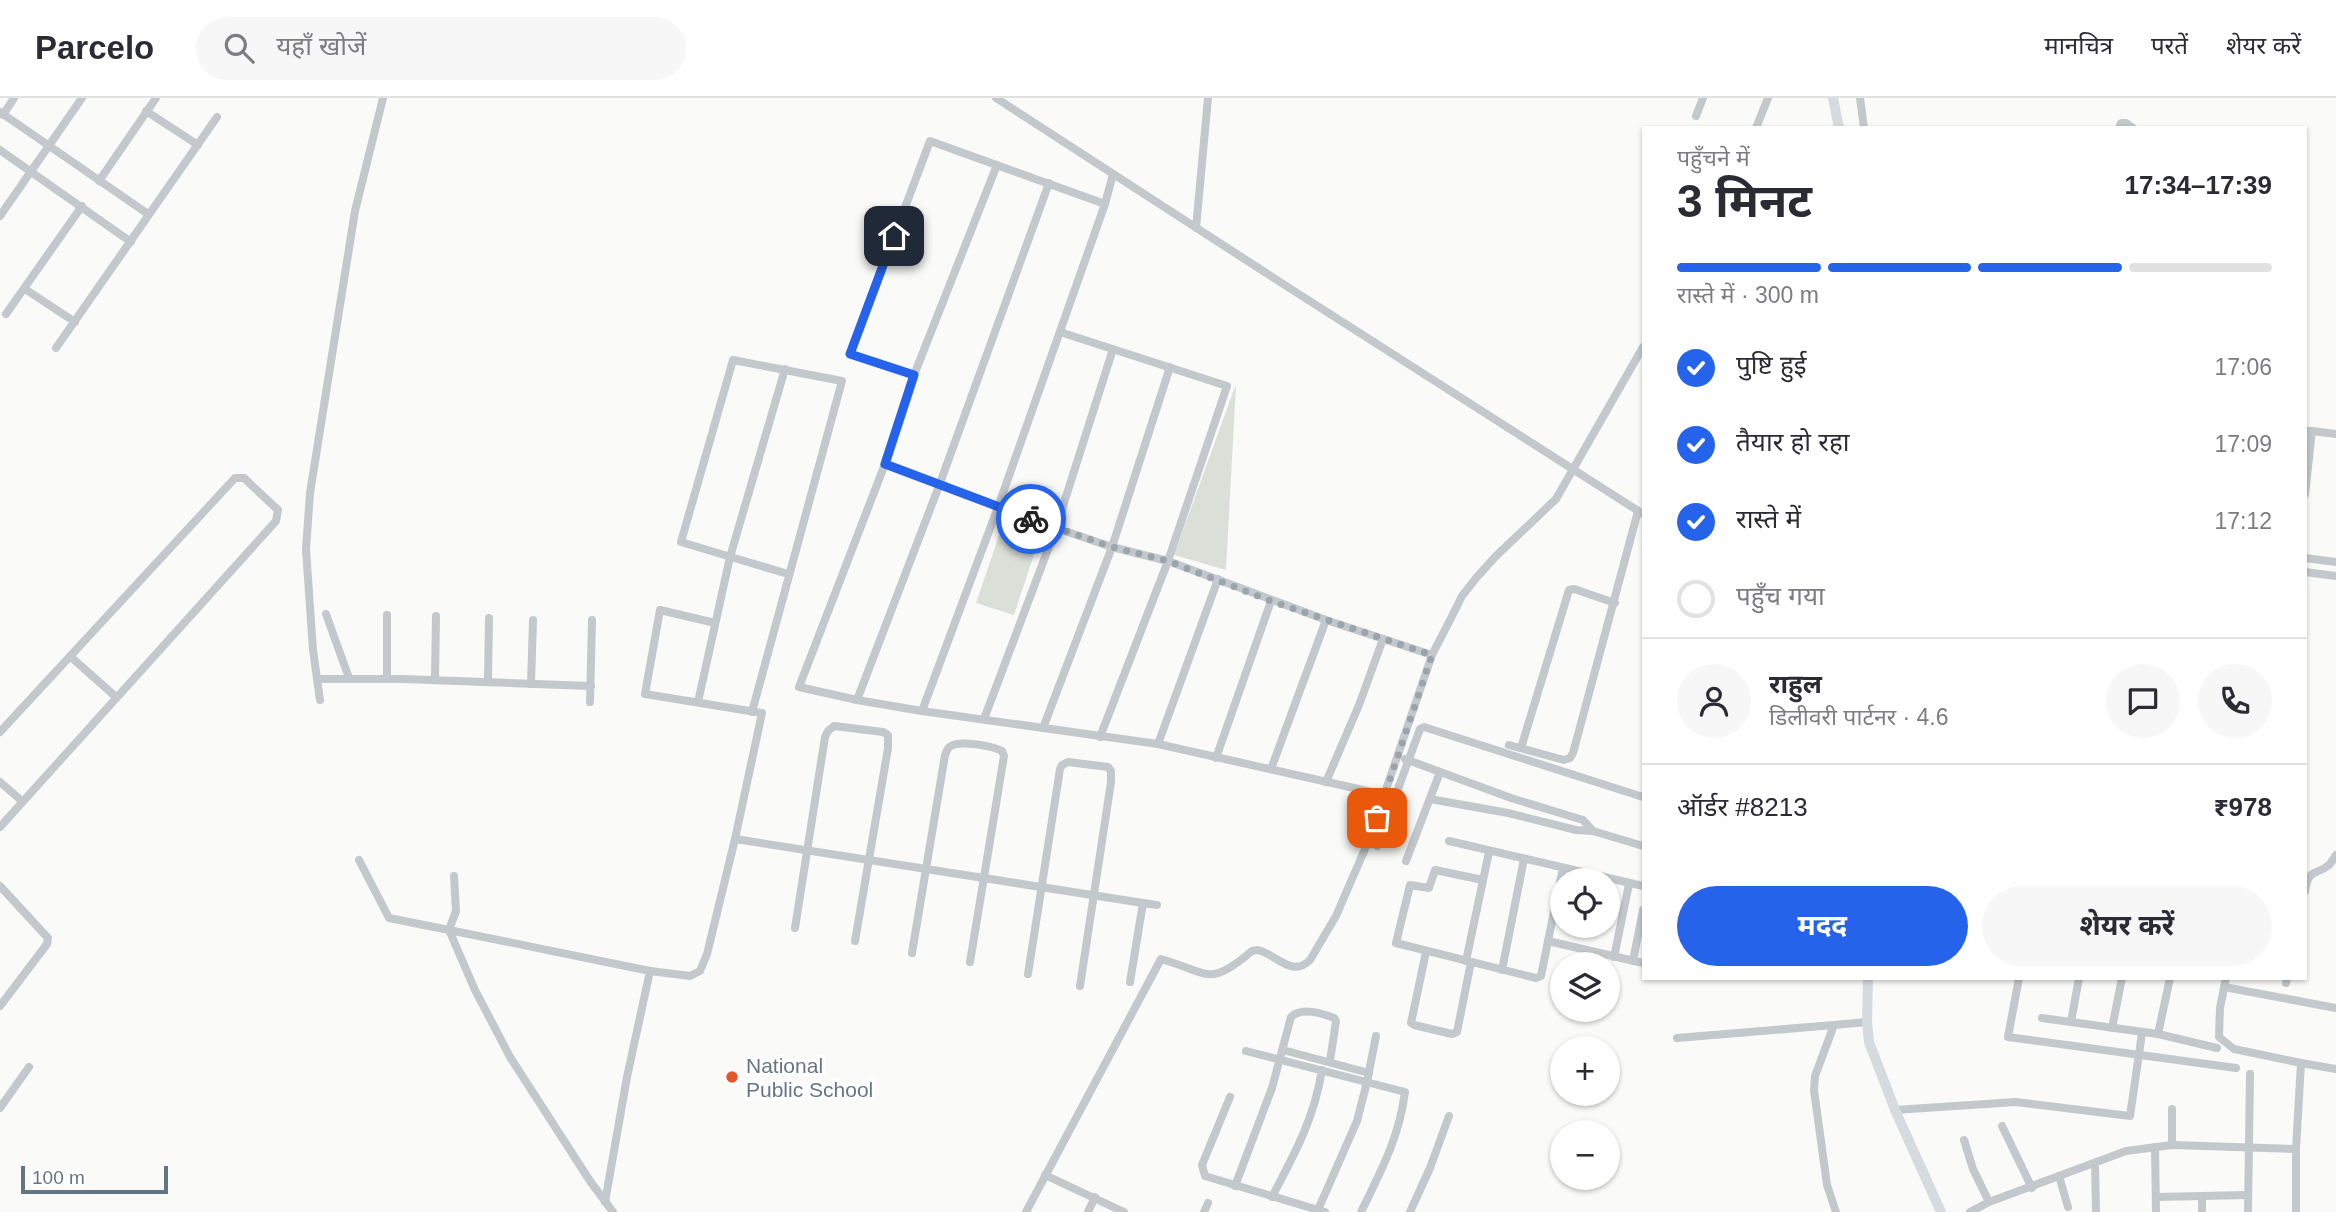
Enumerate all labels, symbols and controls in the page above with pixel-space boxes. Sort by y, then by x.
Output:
search box [196,17,686,80]
text: Parcelo [35,29,154,66]
icon: search [220,29,258,67]
text: यहाँ खोजें [276,31,366,61]
text: मानचित्र [2044,32,2113,59]
text: परतें [2151,32,2188,59]
text: शेयर करें [2226,32,2301,59]
text: पहुँचने में [1677,145,1750,171]
text: 17:34–17:39 [2125,170,2272,200]
text: 3 मिनट [1677,175,1812,227]
pin [864,206,924,266]
icon: home [875,217,913,255]
text: रास्ते में · 300 m [1677,282,1819,308]
icon: check [1677,349,1715,387]
text: पुष्टि हुई [1736,350,1806,380]
text: 17:06 [2214,354,2272,380]
icon: check [1677,426,1715,464]
text: तैयार हो रहा [1736,427,1849,457]
text: 17:09 [2214,431,2272,457]
courier [996,484,1066,554]
icon: bike [1012,500,1050,538]
icon: check [1677,503,1715,541]
text: रास्ते में [1736,504,1801,534]
text: 17:12 [2214,508,2272,534]
text: पहुँच गया [1736,581,1825,611]
button: person [1677,664,1751,738]
button: chat [2106,664,2180,738]
button: phone [2198,664,2272,738]
text: राहुल [1769,669,1822,699]
text: डिलीवरी पार्टनर · 4.6 [1769,704,1949,730]
pin [1347,788,1407,848]
text: ऑर्डर #8213 [1677,792,1808,822]
text: ₹978 [2214,792,2272,822]
icon: bag [1358,799,1396,837]
map controls [1550,868,1620,1190]
button: locate [1550,868,1620,938]
button: मदद [1677,886,1968,966]
button: शेयर करें [1982,886,2272,966]
button: layers [1550,952,1620,1022]
button: + [1550,1036,1620,1106]
place label: National Public School [746,1054,873,1101]
marker: National Public School [724,1069,740,1085]
button: − [1550,1120,1620,1190]
scale bar [21,1163,168,1195]
text: 100 m [32,1167,85,1188]

